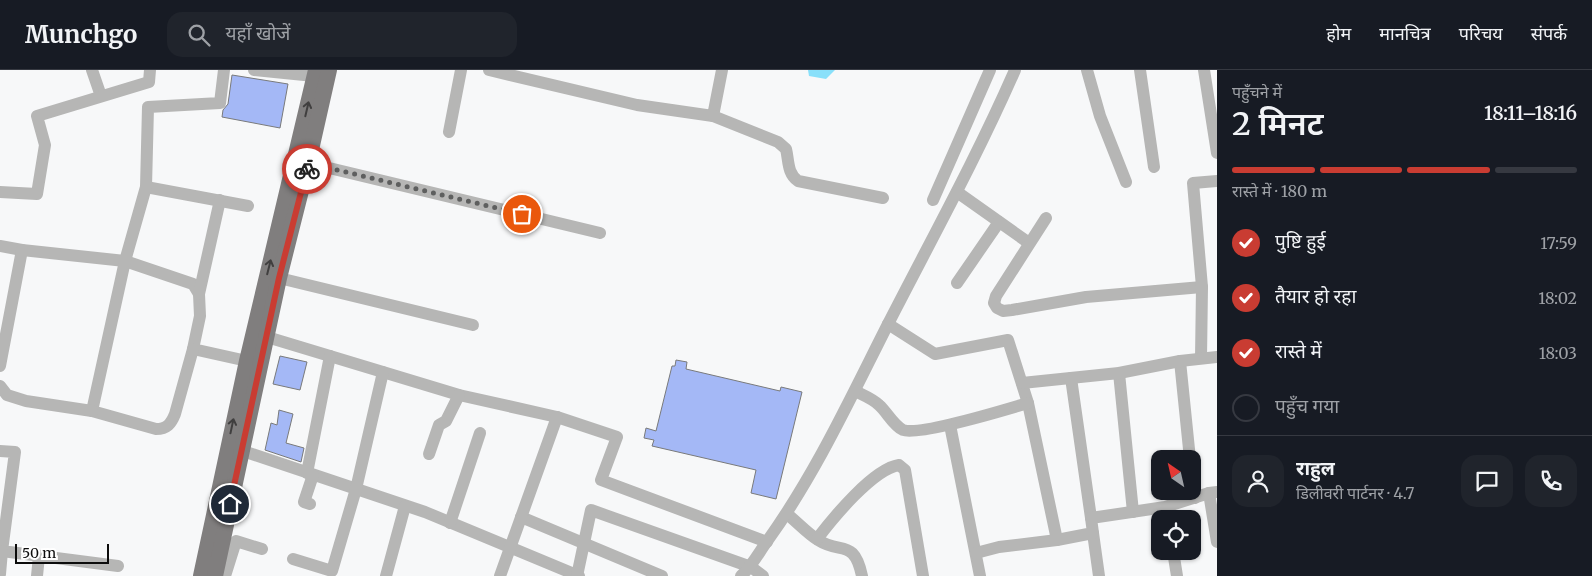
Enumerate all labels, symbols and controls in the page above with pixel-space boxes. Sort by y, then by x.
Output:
search box [167,12,517,57]
text: Munchgo [25,19,137,50]
icon: search [185,21,213,49]
text: यहाँ खोजें [225,21,290,45]
text: होम [1326,22,1351,45]
text: मानचित्र [1379,22,1431,45]
text: परिचय [1459,22,1503,45]
text: संपर्क [1531,22,1567,45]
text: पहुँचने में [1232,82,1282,102]
text: 18:11–18:16 [1484,101,1577,125]
one-way arrow [303,102,312,118]
text: 2 मिनट [1232,104,1324,144]
courier [282,144,332,194]
icon: bike [293,155,321,183]
text: रास्ते में · 180 m [1232,181,1327,201]
pin [501,193,543,235]
icon: bag [508,200,536,228]
icon: check [1232,229,1260,257]
text: पुष्टि हुई [1275,229,1326,253]
text: 17:59 [1540,233,1577,253]
one-way arrow [265,260,274,276]
icon: check [1232,284,1260,312]
text: तैयार हो रहा [1275,284,1356,308]
text: 18:02 [1538,288,1577,308]
icon: check [1232,339,1260,367]
text: रास्ते में [1275,339,1322,363]
text: 18:03 [1539,343,1577,363]
text: पहुँच गया [1275,394,1339,418]
one-way arrow [228,418,238,434]
north arrow [1151,450,1201,500]
map controls [1151,450,1201,560]
button: person [1232,455,1284,507]
button: chat [1461,455,1513,507]
button: phone [1525,455,1577,507]
text: राहुल [1296,456,1335,480]
pin [209,483,251,525]
text: डिलीवरी पार्टनर · 4.7 [1296,483,1414,503]
icon: home [216,490,244,518]
button: locate [1151,510,1201,560]
scale bar [15,541,109,564]
text: 50 m [22,544,56,562]

